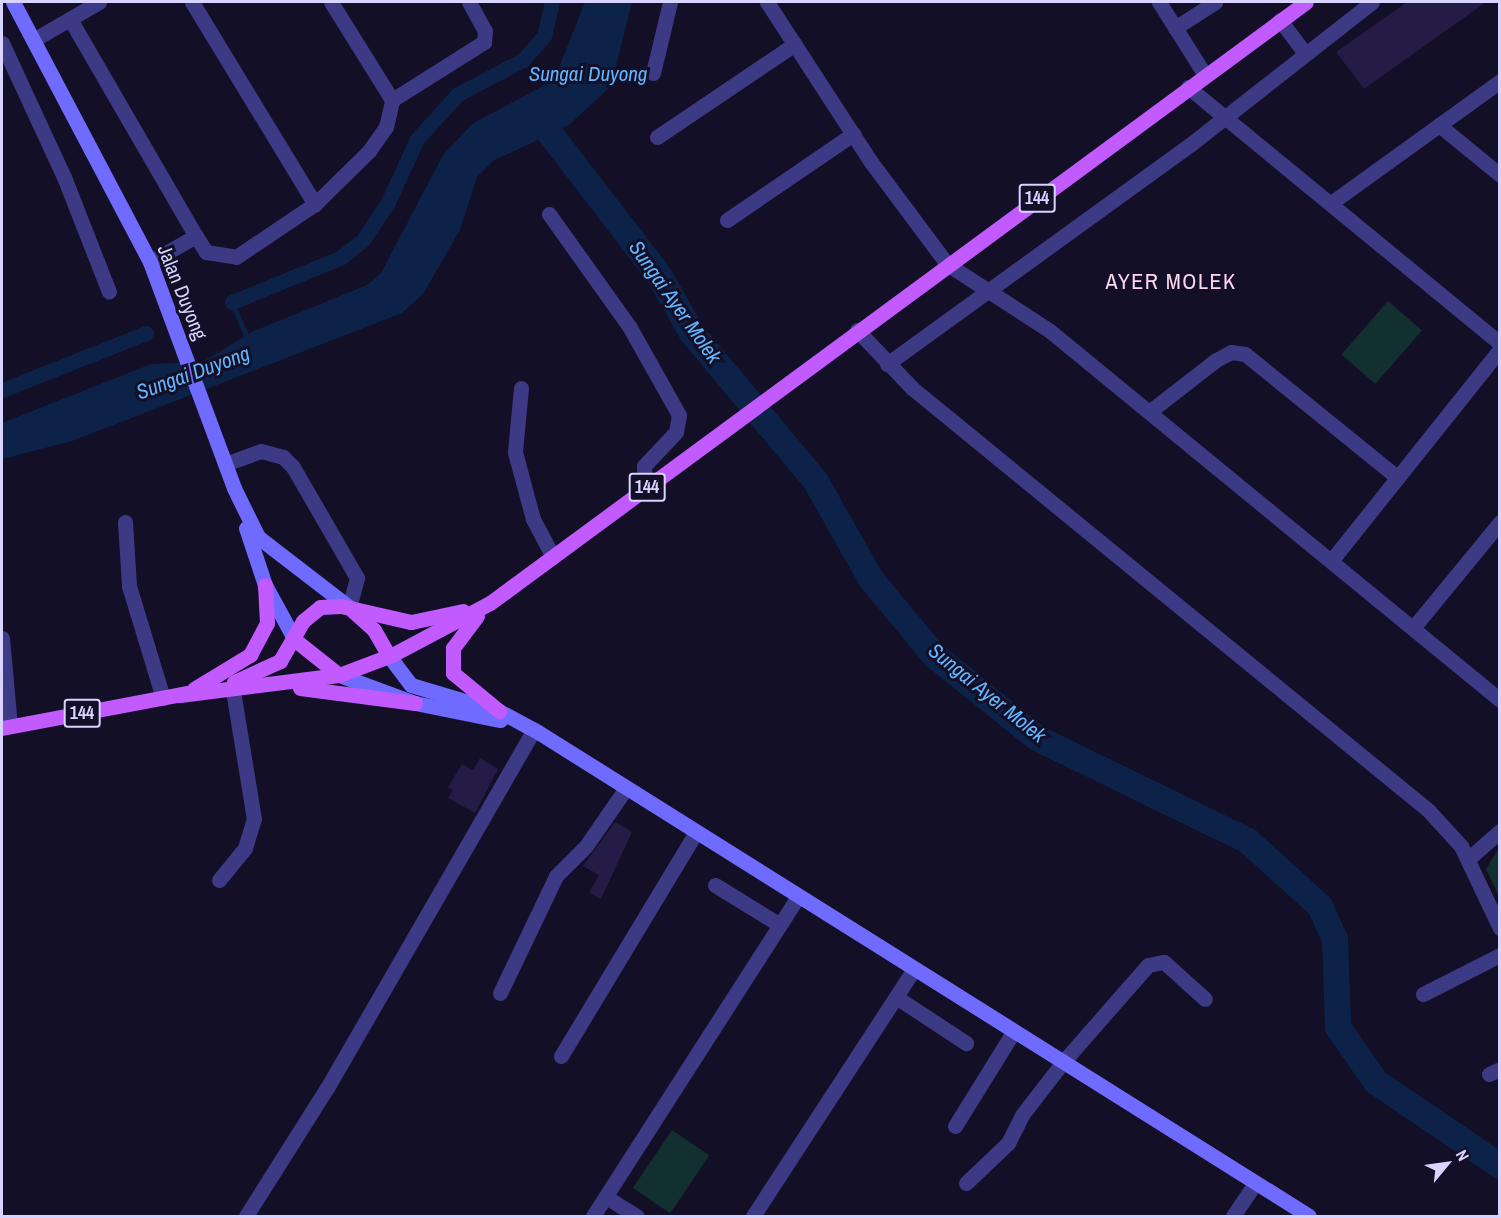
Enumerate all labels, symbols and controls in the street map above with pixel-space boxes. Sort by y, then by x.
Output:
water label: Sungai Duyong [529,61,647,87]
road number: 144 [1018,183,1056,213]
water label: Sungai Ayer Molek [623,235,727,369]
street label: Jalan Duyong [153,241,213,343]
district label: AYER MOLEK [1106,269,1236,295]
water label: Sungai Duyong [133,341,253,405]
road number: 144 [628,472,666,502]
water label: Sungai Ayer Molek [923,638,1051,748]
road number: 144 [62,698,101,728]
north arrow [1417,1134,1477,1194]
text: N [1451,1146,1475,1165]

